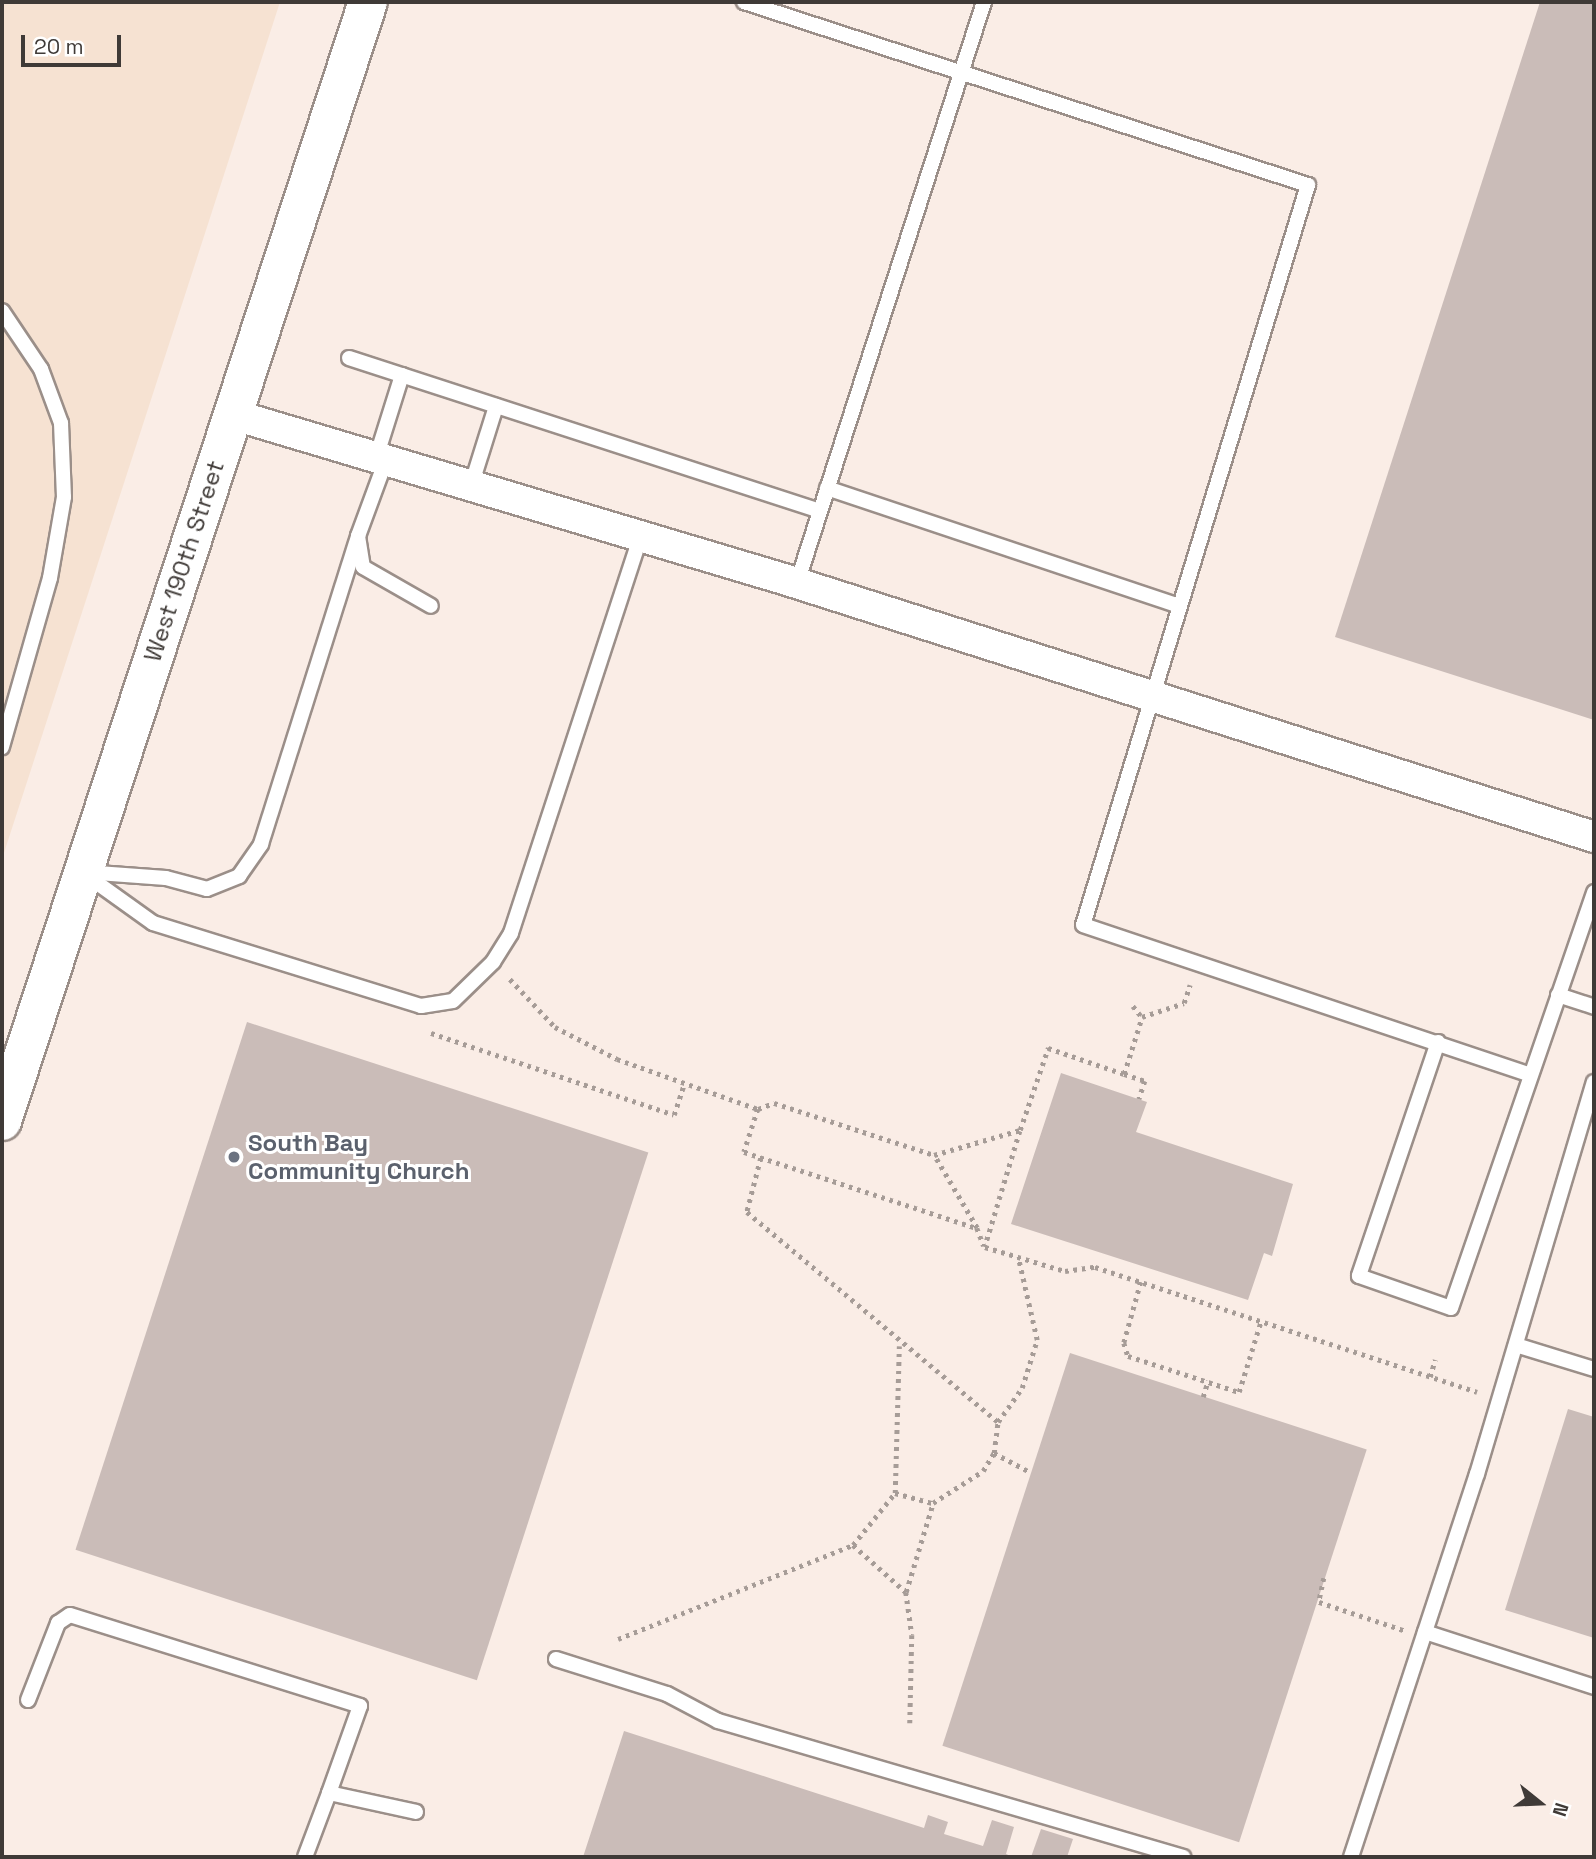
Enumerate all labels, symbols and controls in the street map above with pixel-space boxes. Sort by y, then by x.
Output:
scale bar [24,21,124,65]
text: 20 m [34,33,84,60]
street label: West 190th Street [138,457,230,665]
place label: South Bay Community Church [248,1129,469,1185]
marker: South Bay Community Church [226,1149,242,1165]
north arrow [1505,1768,1575,1838]
text: N [1547,1800,1574,1820]

